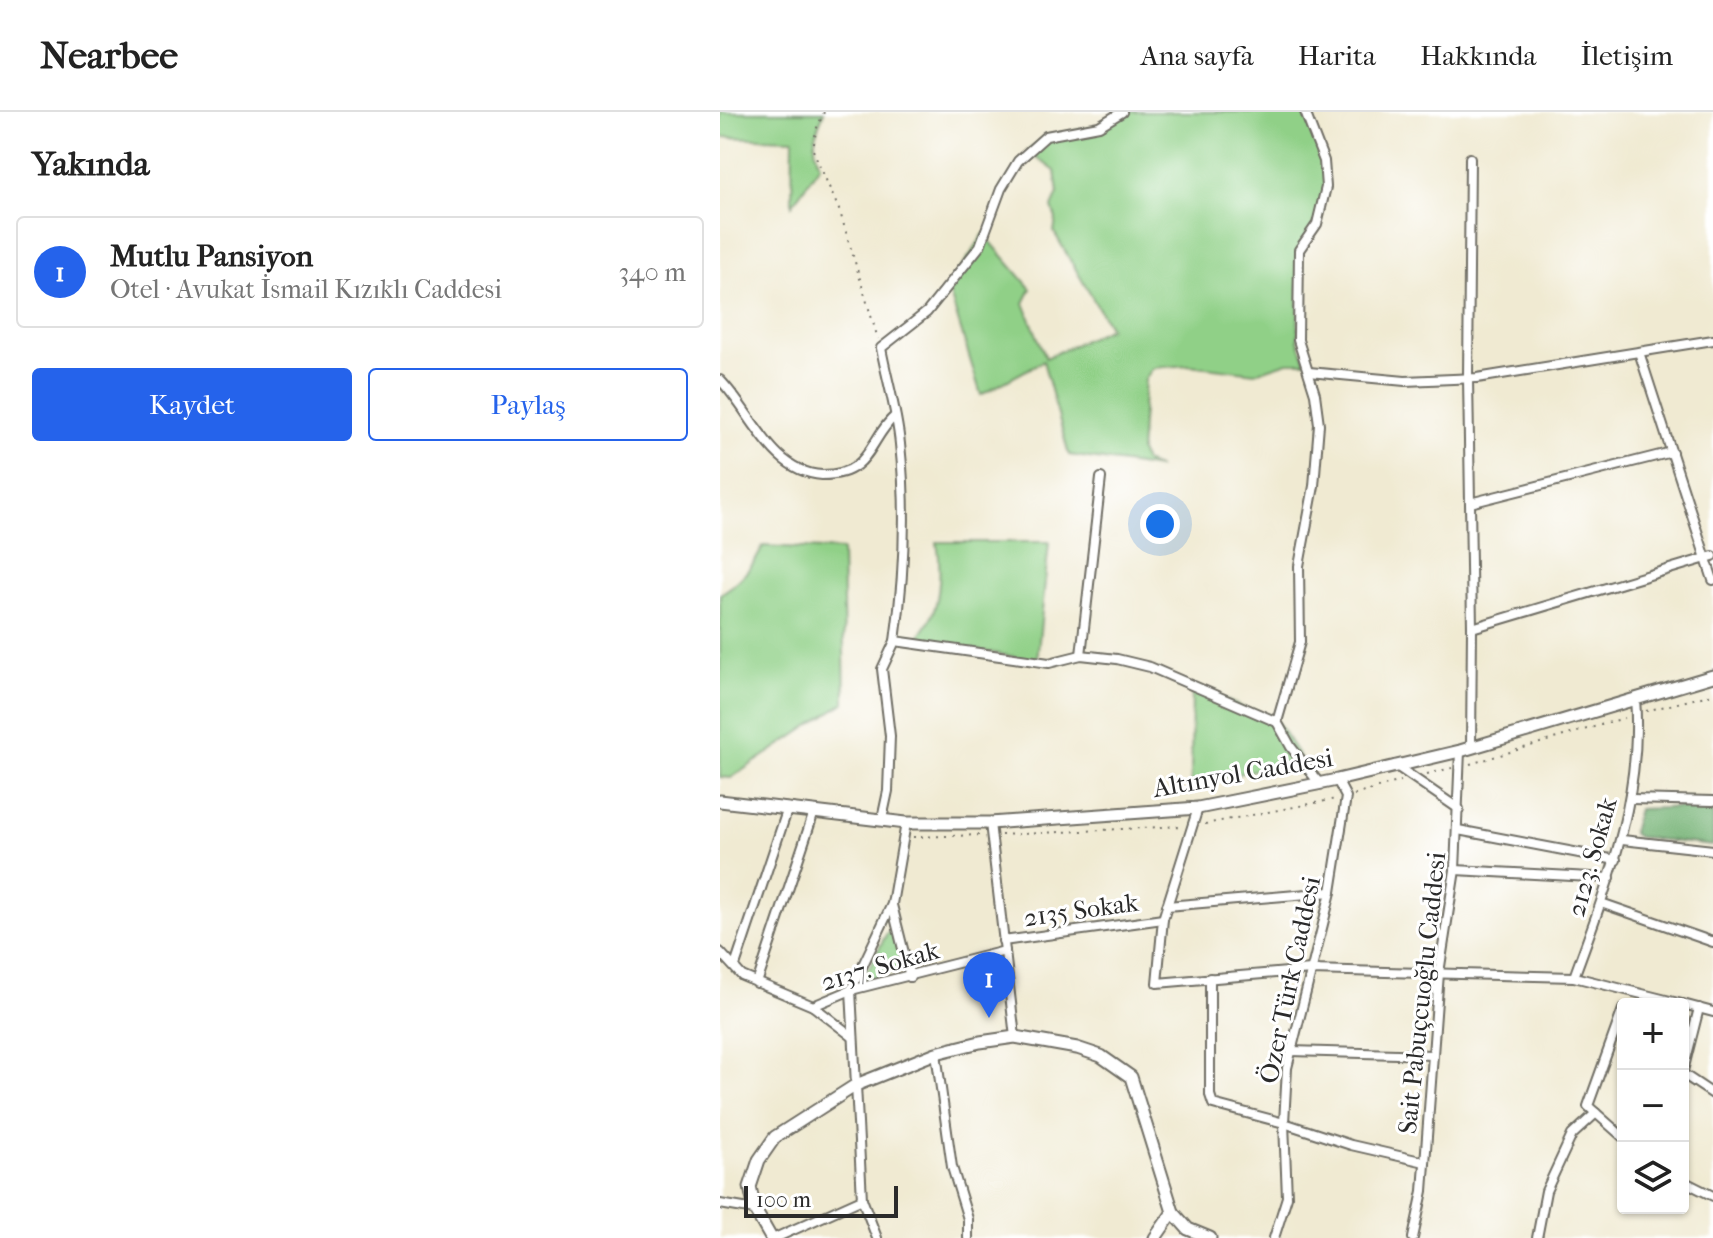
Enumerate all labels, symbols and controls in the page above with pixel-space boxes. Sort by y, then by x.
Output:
text: Nearbee [40,33,178,78]
text: Ana sayfa [1140,39,1254,72]
text: Harita [1298,39,1376,72]
text: Hakkında [1420,39,1537,72]
text: İletişim [1581,39,1673,72]
text: Yakında [32,144,150,184]
text: Mutlu Pansiyon [110,239,313,274]
text: 1 [55,257,65,288]
text: 340 m [618,257,686,288]
text: Otel · Avukat İsmail Kızıklı Caddesi [110,274,502,305]
button: Kaydet [32,368,352,441]
button: Paylaş [368,368,688,441]
your location [1140,504,1180,544]
street label: Altınyol Caddesi [1150,742,1336,804]
street label: 2123. Sokak [1560,793,1624,920]
street label: Sait Pabuçcuoğlu Caddesi [1392,850,1452,1136]
street label: Özer Türk Caddesi [1252,873,1327,1086]
street label: 2135 Sokak [1022,887,1141,933]
street label: 2137. Sokak [817,934,943,998]
pin: 1 [963,952,1015,1018]
map controls [1617,998,1689,1214]
button: + [1617,998,1689,1070]
button: − [1617,1070,1689,1142]
button: layers [1617,1142,1689,1214]
scale bar [744,1182,898,1218]
text: 100 m [756,1187,811,1213]

